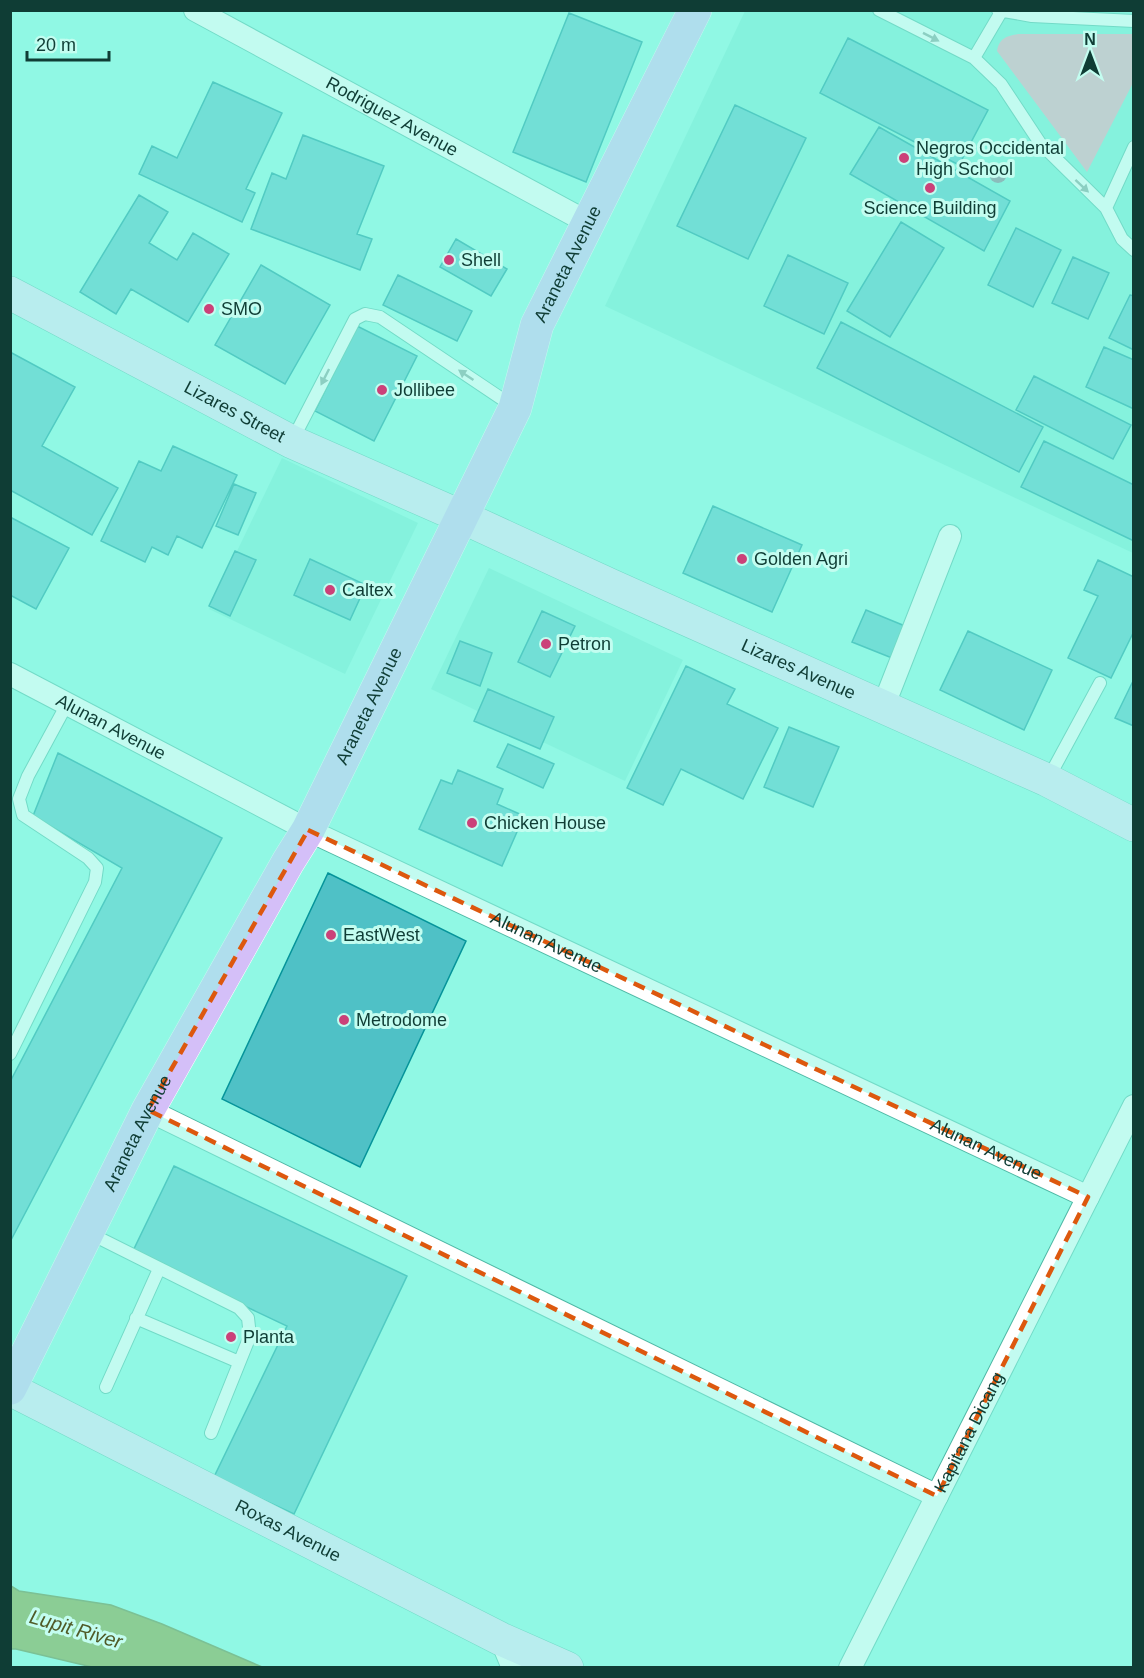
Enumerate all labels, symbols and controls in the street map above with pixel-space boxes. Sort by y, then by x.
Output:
scale bar [27,24,110,62]
north arrow [1060,24,1120,84]
text: N [1084,31,1096,48]
one-way arrow [923,32,940,41]
text: 20 m [36,35,76,55]
street label: Rodriguez Avenue [323,73,461,160]
place label: Negros Occidental High School [916,138,1064,179]
marker: Negros Occidental High School [897,151,911,165]
one-way arrow [1075,178,1089,192]
marker: Science Building [923,181,937,195]
place label: Science Building [863,198,997,218]
street label: Araneta Avenue [530,202,605,326]
place label: Shell [461,250,501,270]
marker: Shell [442,253,456,267]
place label: SMO [221,299,262,319]
marker: SMO [202,302,216,316]
one-way arrow [320,369,330,386]
one-way arrow [458,370,474,381]
street label: Lizares Street [181,377,288,446]
place label: Jollibee [394,380,455,400]
marker: Jollibee [375,383,389,397]
place label: Golden Agri [754,549,848,569]
marker: Golden Agri [735,552,749,566]
place label: Caltex [342,580,393,600]
marker: Caltex [323,583,337,597]
place label: Petron [558,634,611,654]
street label: Lizares Avenue [738,635,859,703]
marker: Petron [539,637,553,651]
street label: Araneta Avenue [332,644,406,768]
street label: Alunan Avenue [53,690,169,764]
place label: Chicken House [484,813,606,833]
marker: Chicken House [465,816,479,830]
street label: Alunan Avenue [488,907,605,977]
place label: EastWest [343,925,420,945]
marker: EastWest [324,928,338,942]
place label: Metrodome [356,1010,447,1030]
marker: Metrodome [337,1013,351,1027]
street label: Araneta Avenue [99,1072,176,1194]
street label: Alunan Avenue [927,1114,1045,1184]
place label: Planta [243,1327,295,1347]
marker: Planta [224,1330,238,1344]
street label: Kapitana Dicang [930,1369,1008,1496]
street label: Roxas Avenue [232,1495,344,1566]
water label: Lupit River [27,1605,126,1653]

